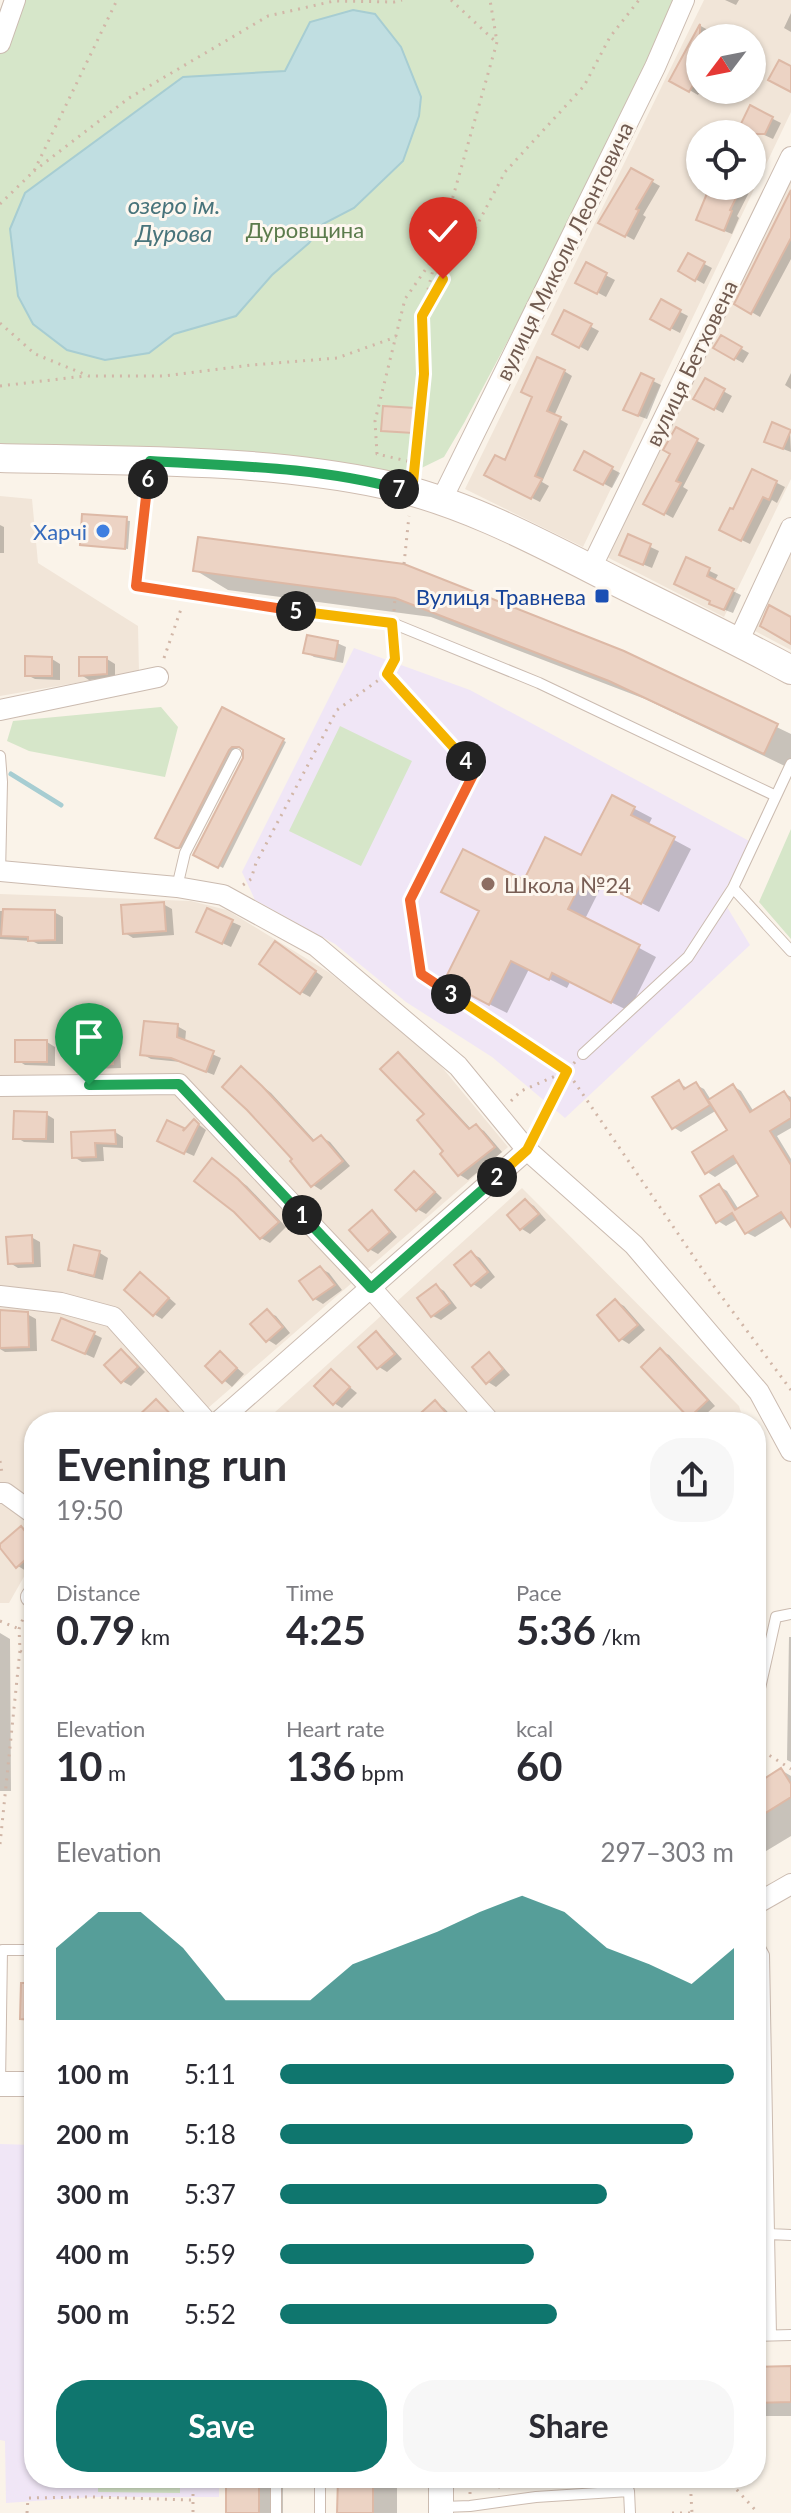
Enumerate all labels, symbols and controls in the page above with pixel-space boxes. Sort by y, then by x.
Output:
north arrow [686,24,766,104]
map controls [686,24,766,200]
street label: вулиця Миколи Леонтовича [490,117,638,385]
button: locate [686,120,766,200]
water label: озеро ім. Дурова [128,190,220,247]
pin [409,197,477,279]
icon: check [421,209,465,253]
park label: Дуровщина [246,216,364,243]
street label: вулиця Бетховена [639,276,743,450]
pin: 6 [128,459,168,499]
text: 6 [142,465,154,492]
pin: 7 [379,469,419,509]
text: 7 [393,475,405,502]
place label: Харчі [33,518,87,545]
marker: Харчі [94,522,112,540]
place label: Вулиця Травнева [416,583,586,610]
marker: Вулиця Травнева [593,587,611,605]
pin: 5 [276,591,316,631]
text: 5 [290,597,302,624]
pin: 4 [446,741,486,781]
text: 4 [460,747,472,774]
place label: Школа №24 [504,871,631,898]
marker: Школа №24 [479,875,497,893]
pin: 3 [431,974,471,1014]
text: 3 [445,980,457,1007]
pin [55,1003,123,1085]
icon: arrive [67,1015,111,1059]
pin: 2 [477,1157,517,1197]
text: 2 [491,1163,503,1190]
pin: 1 [282,1195,322,1235]
text: 1 [296,1201,308,1228]
text: Evening run [56,1438,287,1490]
button: share [650,1438,734,1522]
text: 19:50 [56,1494,123,1526]
text: Distance [56,1579,140,1606]
text: Time [286,1579,334,1606]
text: Pace [516,1579,562,1606]
text: 0.79 [56,1606,135,1654]
text: 4:25 [286,1606,366,1654]
text: 5:36 [516,1606,596,1654]
text: km [135,1623,170,1650]
text: /km [596,1623,641,1650]
text: Elevation [56,1715,145,1742]
text: Heart rate [286,1715,385,1742]
text: kcal [516,1715,553,1742]
text: 10 [56,1742,102,1790]
text: 136 [286,1742,356,1790]
text: 60 [516,1742,562,1790]
text: m [102,1759,126,1786]
text: bpm [356,1759,404,1786]
text: Elevation [56,1836,162,1868]
text: 297–303 m [600,1836,734,1868]
text: 100 m [56,2058,129,2090]
text: 5:11 [184,2058,236,2090]
text: 200 m [56,2118,129,2150]
text: 5:18 [184,2118,236,2150]
text: 300 m [56,2178,129,2210]
text: 5:37 [184,2178,236,2210]
text: 400 m [56,2238,129,2270]
text: 5:59 [184,2238,236,2270]
text: 500 m [56,2298,129,2330]
text: 5:52 [184,2298,236,2330]
button: Save [56,2380,387,2472]
button: Share [403,2380,734,2472]

